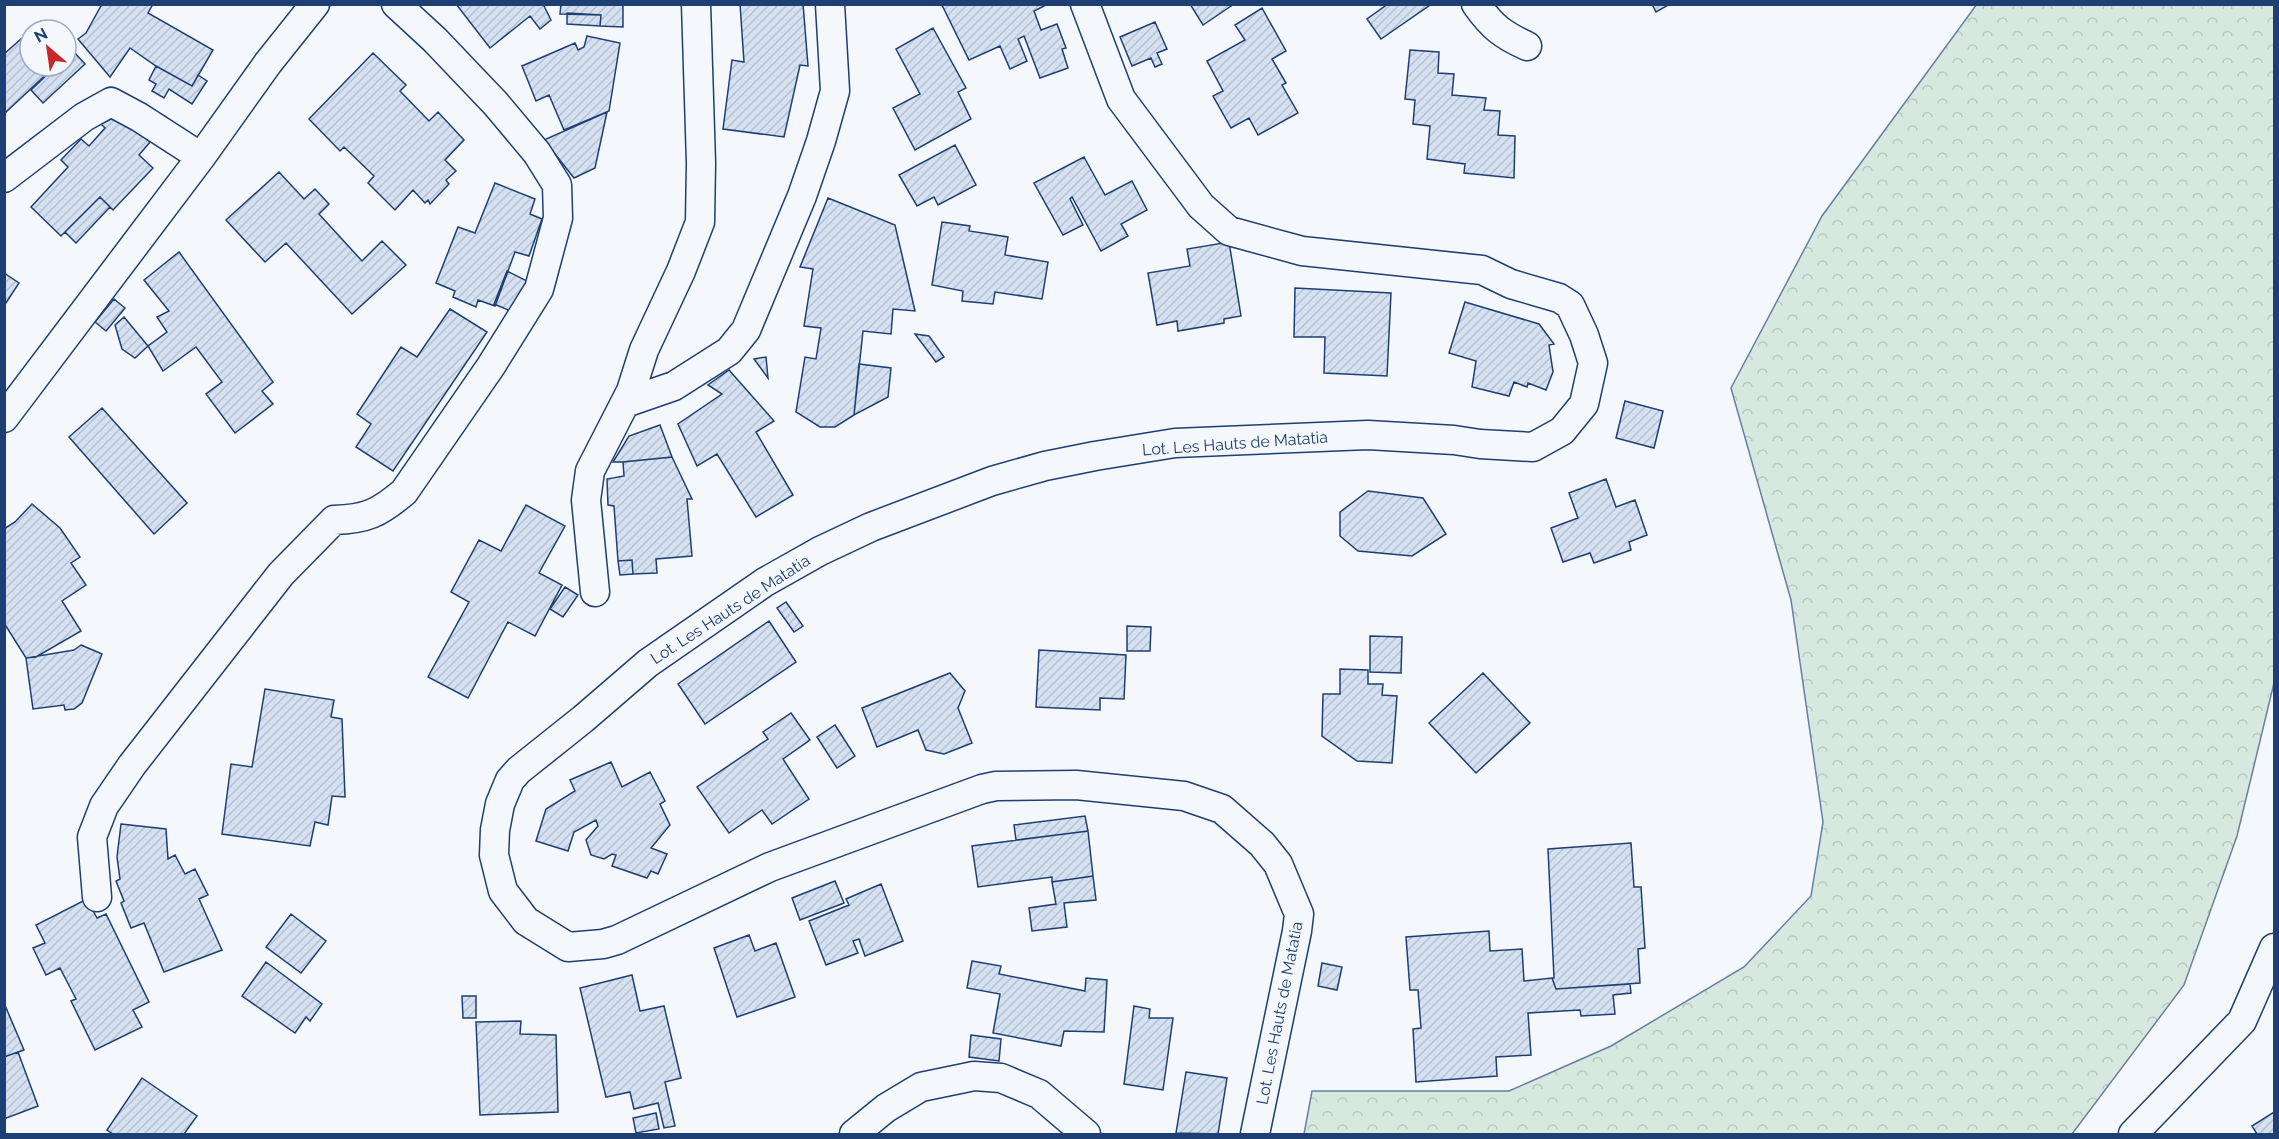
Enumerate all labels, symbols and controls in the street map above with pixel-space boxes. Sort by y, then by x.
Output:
north arrow [18,18,78,78]
text: N [31,24,51,47]
street label: Lot. Les Hauts de Matatia [1142,428,1329,459]
street label: Lot. Les Hauts de Matatia [647,551,813,668]
street label: Lot. Les Hauts de Matatia [1252,920,1307,1106]

